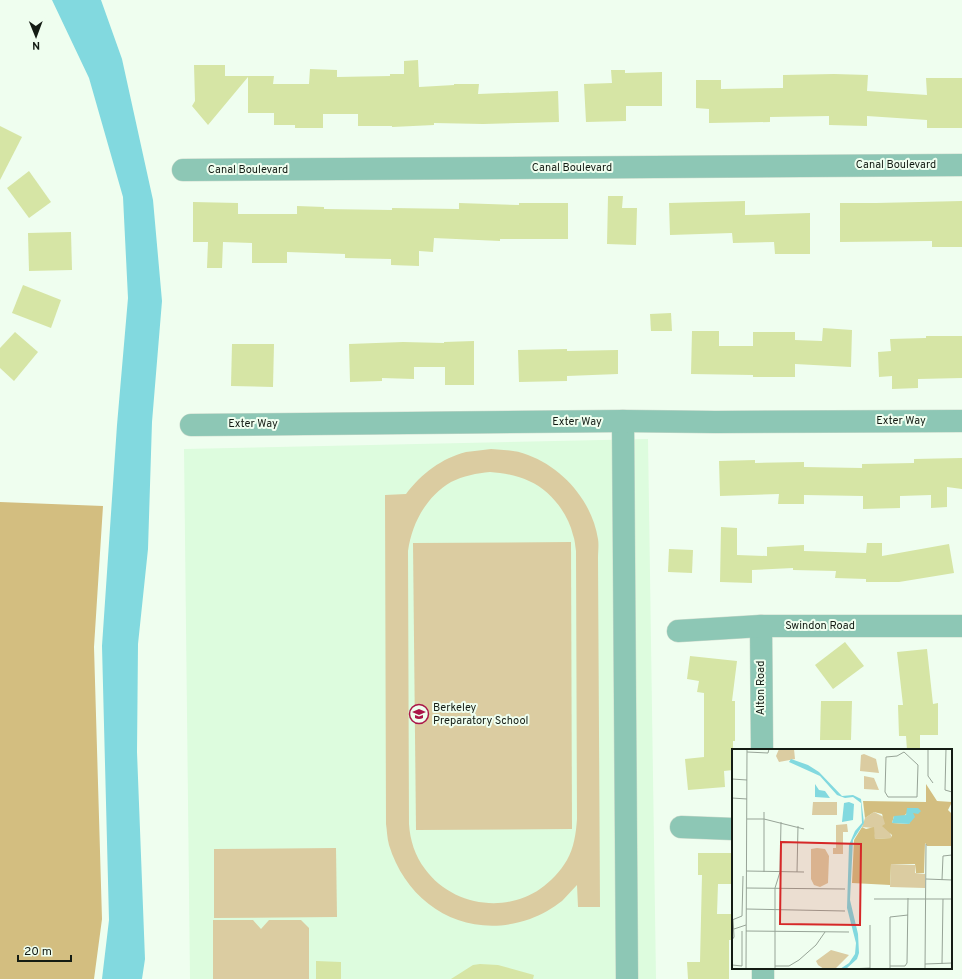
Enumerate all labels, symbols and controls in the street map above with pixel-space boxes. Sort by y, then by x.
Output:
north arrow [16,16,56,56]
text: N [32,38,40,52]
street label: Canal Boulevard [856,158,936,172]
street label: Canal Boulevard [532,161,612,175]
street label: Canal Boulevard [208,163,288,177]
street label: Exter Way [876,414,926,428]
street label: Exter Way [552,415,602,429]
street label: Exter Way [228,417,278,431]
street label: Swindon Road [785,619,855,633]
street label: Alton Road [754,661,768,715]
place label: Berkeley Preparatory School [433,701,528,728]
school or university icon: Berkeley Preparatory School [408,703,430,725]
inset map [732,749,952,969]
scale bar [18,937,71,963]
text: 20 m [24,944,52,960]

